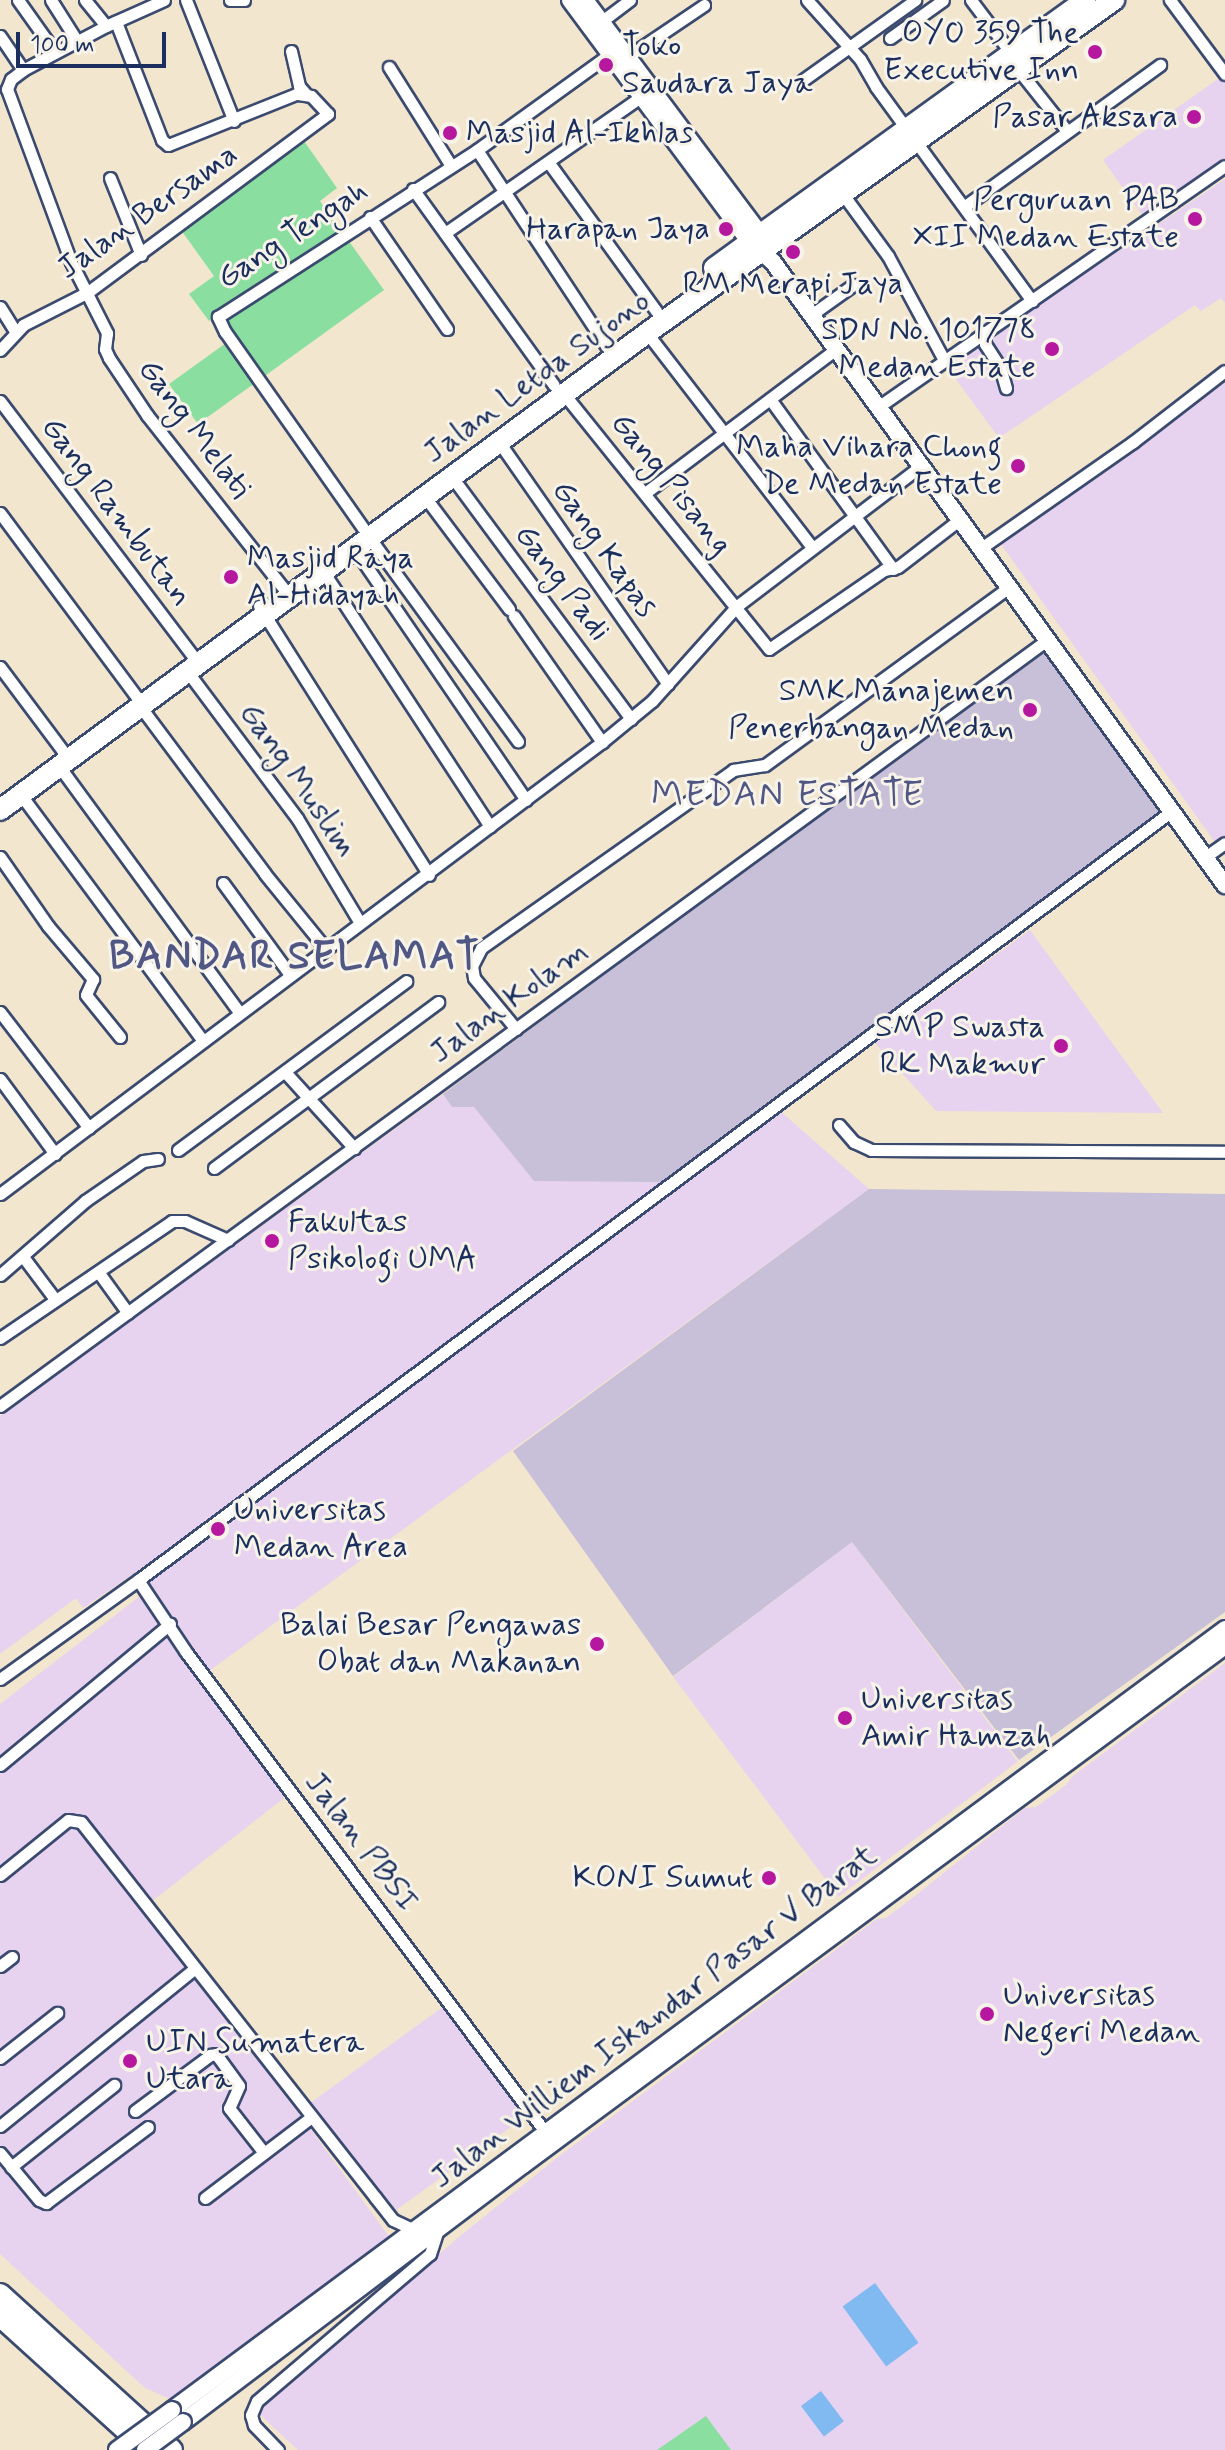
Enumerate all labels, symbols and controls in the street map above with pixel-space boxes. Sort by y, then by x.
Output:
place label: OYO 359 The Executive Inn [885,15,1079,90]
scale bar [20,16,170,66]
place label: Toko Saudara Jaya [622,28,810,103]
text: 100 m [30,30,94,61]
marker: OYO 359 The Executive Inn [1086,43,1104,61]
marker: Toko Saudara Jaya [597,56,615,74]
place label: Pasar Aksara [990,98,1178,136]
marker: Pasar Aksara [1185,108,1203,126]
place label: Masjid Al-Ikhlas [466,114,694,152]
marker: Masjid Al-Ikhlas [441,124,459,142]
street label: Jalan Bersama [49,135,247,289]
street label: Gang Tengah [210,172,376,298]
place label: Perguruan PAB XII Medan Estate [917,182,1179,257]
place label: Harapan Jaya [523,210,710,248]
marker: Perguruan PAB XII Medan Estate [1186,210,1204,228]
marker: Harapan Jaya [717,220,735,238]
marker: RM Merapi Jaya [784,243,802,261]
place label: RM Merapi Jaya [681,265,905,303]
street label: Jalan Letda Sujono [415,281,659,473]
place label: SDN No. 101778 Medan Estate [821,312,1036,387]
marker: SDN No. 101778 Medan Estate [1043,340,1061,358]
street label: Gang Melati [129,351,259,507]
street label: Gang Pisang [602,405,740,563]
street label: Gang Rambutan [32,410,200,614]
place label: Maha Vihara Chong De Medan Estate [732,429,1002,504]
marker: Maha Vihara Chong De Medan Estate [1009,457,1027,475]
street label: Gang Kapas [543,473,665,625]
street label: Gang Padi [506,517,618,649]
place label: Masjid Raya Al-Hidayah [247,540,413,615]
marker: Masjid Raya Al-Hidayah [222,568,240,586]
place label: SMK Manajemen Penerbangan Medan [725,673,1014,748]
street label: Gang Muslim [231,695,365,865]
marker: SMK Manajemen Penerbangan Medan [1021,701,1039,719]
district label: MEDAN ESTATE [648,774,928,818]
street label: Jalan Kolam [422,932,596,1072]
district label: BANDAR SELAMAT [112,933,478,981]
place label: SMP Swasta RK Makmur [873,1009,1045,1084]
marker: SMP Swasta RK Makmur [1052,1037,1070,1055]
place label: Fakultas Psikologi UMA [288,1204,477,1279]
marker: Fakultas Psikologi UMA [263,1232,281,1250]
place label: Universitas Medan Area [234,1492,411,1567]
marker: Universitas Medan Area [209,1520,227,1538]
place label: Balai Besar Pengawas Obat dan Makanan [278,1607,581,1682]
marker: Balai Besar Pengawas Obat dan Makanan [588,1635,606,1653]
place label: Universitas Amir Hamzah [861,1681,1053,1756]
marker: Universitas Amir Hamzah [836,1709,854,1727]
street label: Jalan PBSI [296,1764,426,1920]
street label: Jalan Williem Iskandar Pasar V Barat [425,1838,883,2196]
place label: KONI Sumut [571,1859,753,1897]
marker: KONI Sumut [760,1869,778,1887]
place label: Universitas Negeri Medan [1003,1977,1200,2052]
marker: Universitas Negeri Medan [978,2005,996,2023]
place label: UIN Sumatera Utara [146,2024,352,2099]
marker: UIN Sumatera Utara [121,2052,139,2070]

